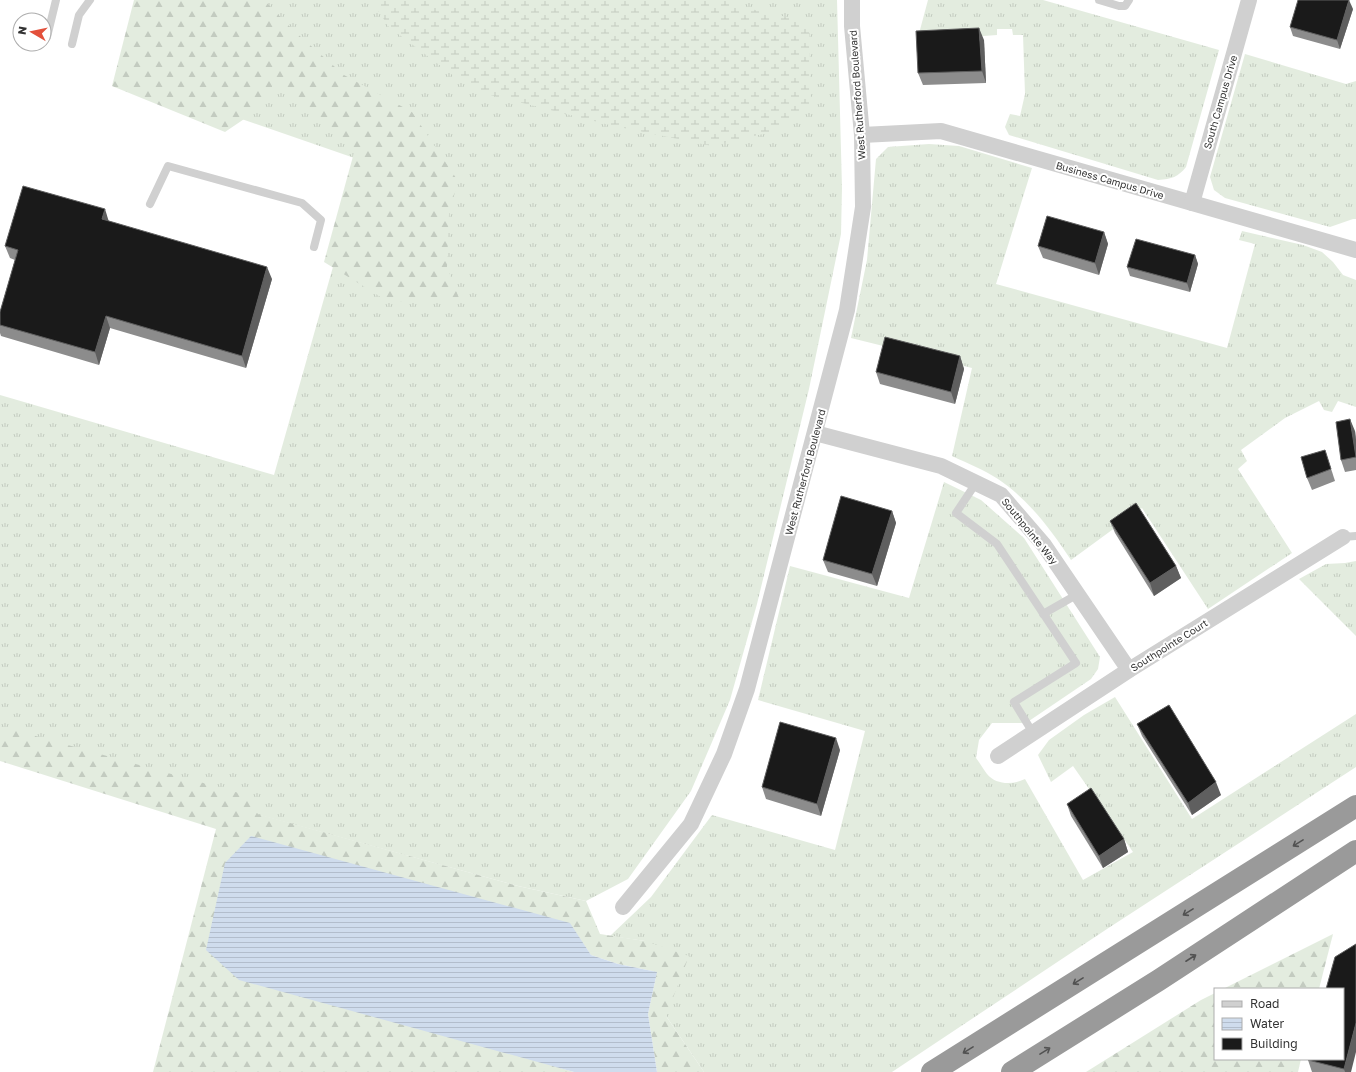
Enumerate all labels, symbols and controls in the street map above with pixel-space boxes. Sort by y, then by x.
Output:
north arrow [12,12,52,52]
text: N [15,25,29,36]
street label: West Rutherford Boulevard [846,30,868,160]
street label: South Campus Drive [1201,53,1239,150]
street label: Business Campus Drive [1055,159,1166,201]
street label: West Rutherford Boulevard [782,408,828,536]
street label: Southpointe Way [1000,495,1061,567]
street label: Southpointe Court [1128,616,1210,674]
one-way arrow [1293,839,1304,847]
one-way arrow [1183,908,1194,916]
one-way arrow [1185,954,1197,962]
one-way arrow [1073,977,1084,985]
legend [1214,988,1344,1060]
text: Road [1250,996,1279,1011]
text: Water [1250,1016,1284,1031]
text: Building [1250,1036,1298,1051]
one-way arrow [962,1046,973,1054]
one-way arrow [1039,1047,1050,1055]

